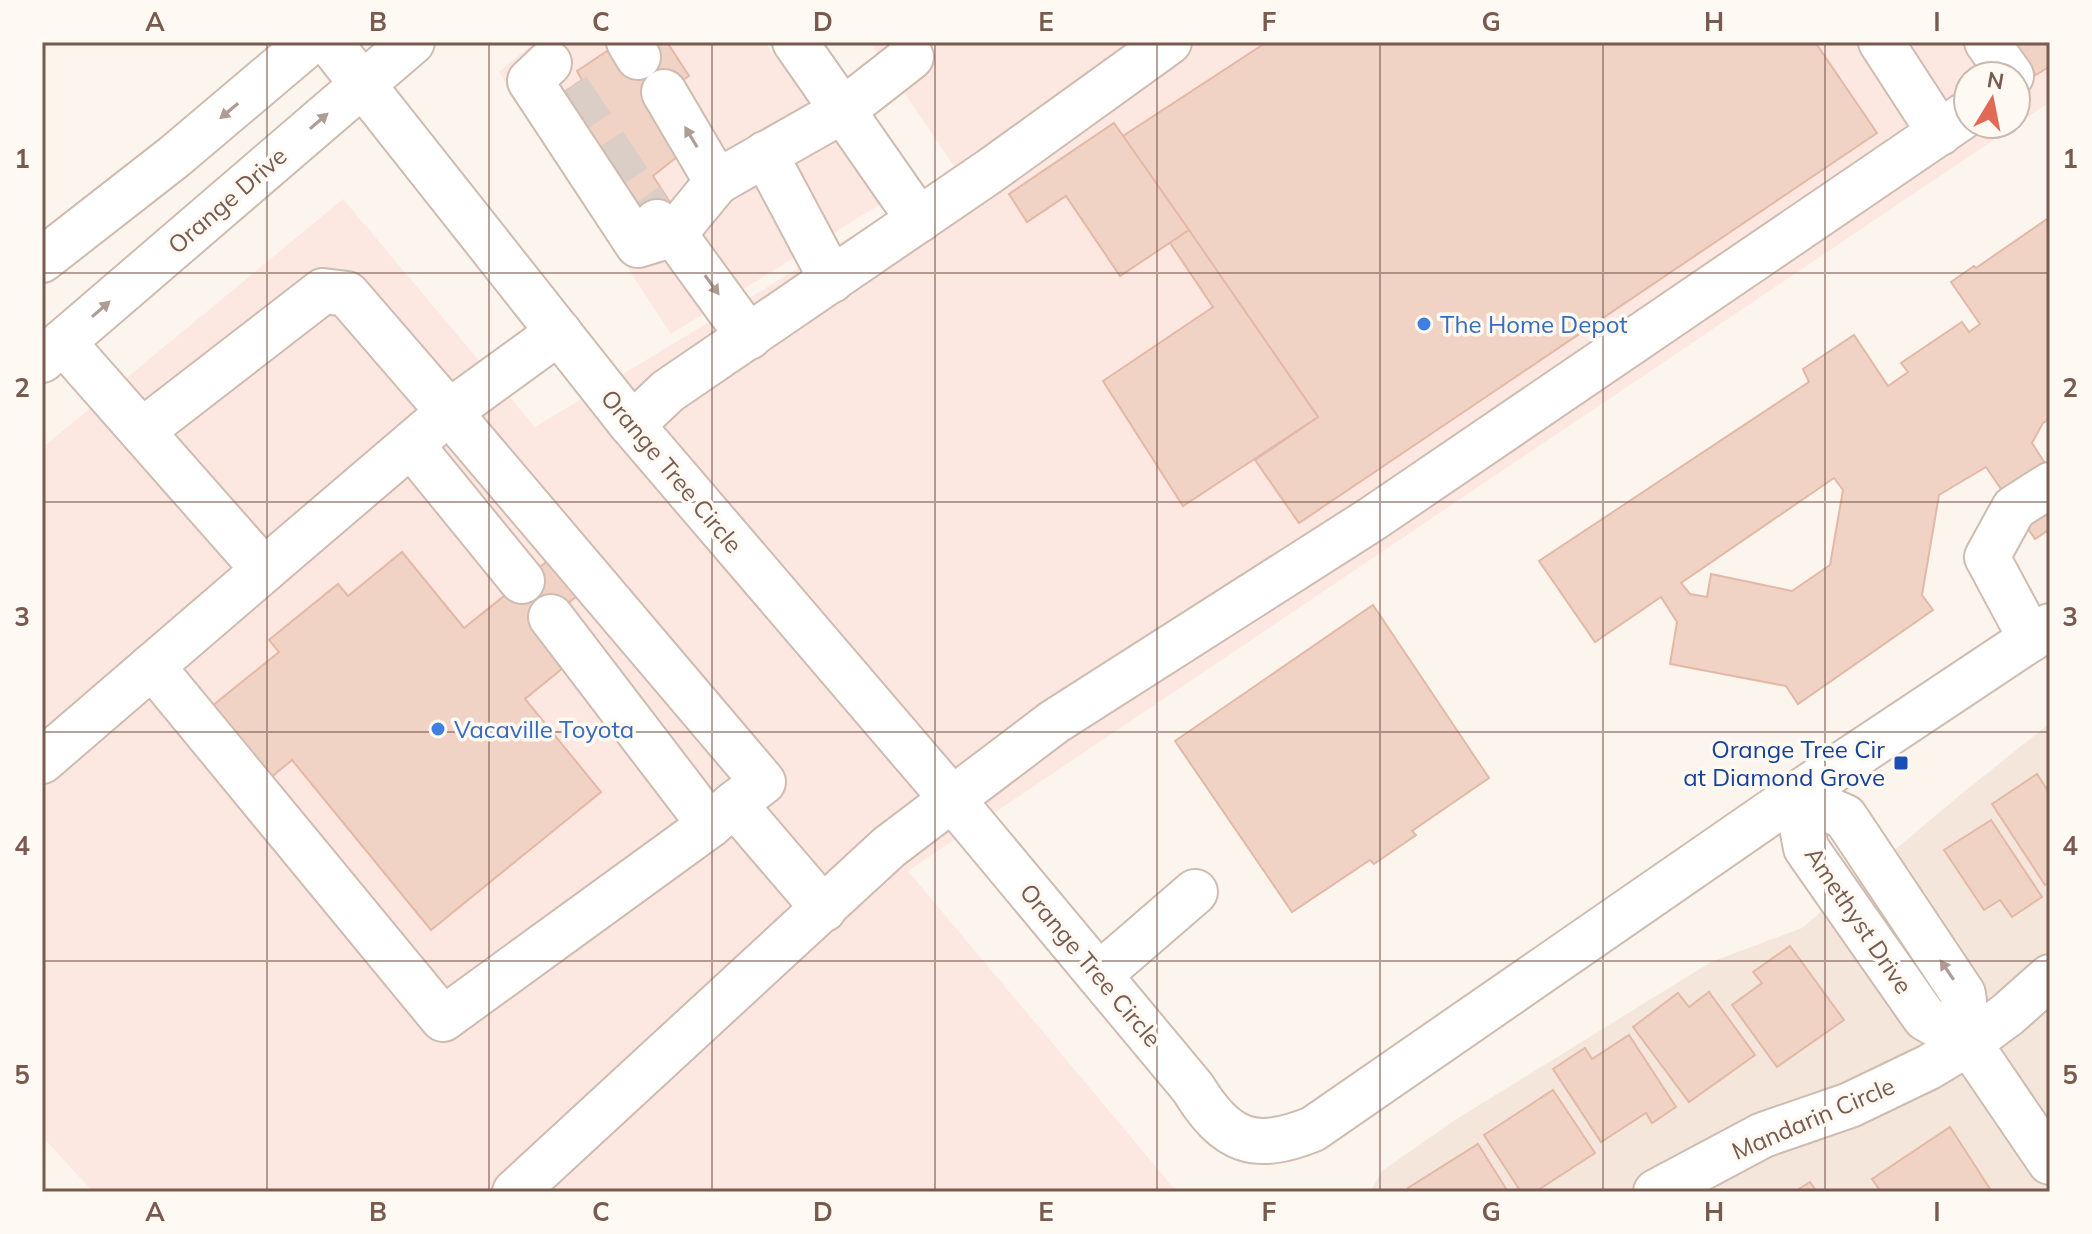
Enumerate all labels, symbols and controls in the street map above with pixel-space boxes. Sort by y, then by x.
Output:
text: A [145,5,165,38]
text: B [369,5,387,38]
text: C [592,5,610,38]
text: D [813,5,833,38]
text: E [1038,5,1054,38]
text: F [1262,5,1277,38]
text: G [1481,5,1501,38]
text: H [1704,5,1724,38]
text: I [1933,5,1941,38]
north arrow [1952,60,2032,140]
text: N [1985,65,2006,96]
one-way arrow [219,102,239,119]
one-way arrow [310,112,329,130]
one-way arrow [684,126,698,148]
street label: Orange Drive [162,140,292,260]
text: 1 [14,142,30,175]
text: 1 [2062,142,2078,175]
one-way arrow [703,275,719,296]
one-way arrow [91,301,111,318]
place label: The Home Depot [1440,309,1628,339]
marker: The Home Depot [1415,315,1433,333]
text: 2 [14,371,30,404]
text: 2 [2062,371,2078,404]
street label: Orange Tree Circle [595,383,749,559]
text: 3 [14,600,30,633]
text: 3 [2062,600,2078,633]
place label: Vacaville Toyota [454,714,634,744]
marker: Vacaville Toyota [429,720,447,738]
place label: Orange Tree Cir at Diamond Grove [1683,734,1885,792]
marker: Orange Tree Cir at Diamond Grove [1892,754,1910,772]
text: 4 [14,829,30,862]
text: 4 [2062,829,2078,862]
street label: Amethyst Drive [1799,841,1919,999]
street label: Orange Tree Circle [1014,877,1168,1053]
one-way arrow [1940,959,1954,981]
text: 5 [14,1058,30,1091]
text: 5 [2062,1058,2078,1091]
street label: Mandarin Circle [1727,1070,1899,1166]
text: A [145,1195,165,1228]
text: B [369,1195,387,1228]
text: C [592,1195,610,1228]
text: D [813,1195,833,1228]
text: E [1038,1195,1054,1228]
text: F [1262,1195,1277,1228]
text: G [1481,1195,1501,1228]
text: H [1704,1195,1724,1228]
text: I [1933,1195,1941,1228]

